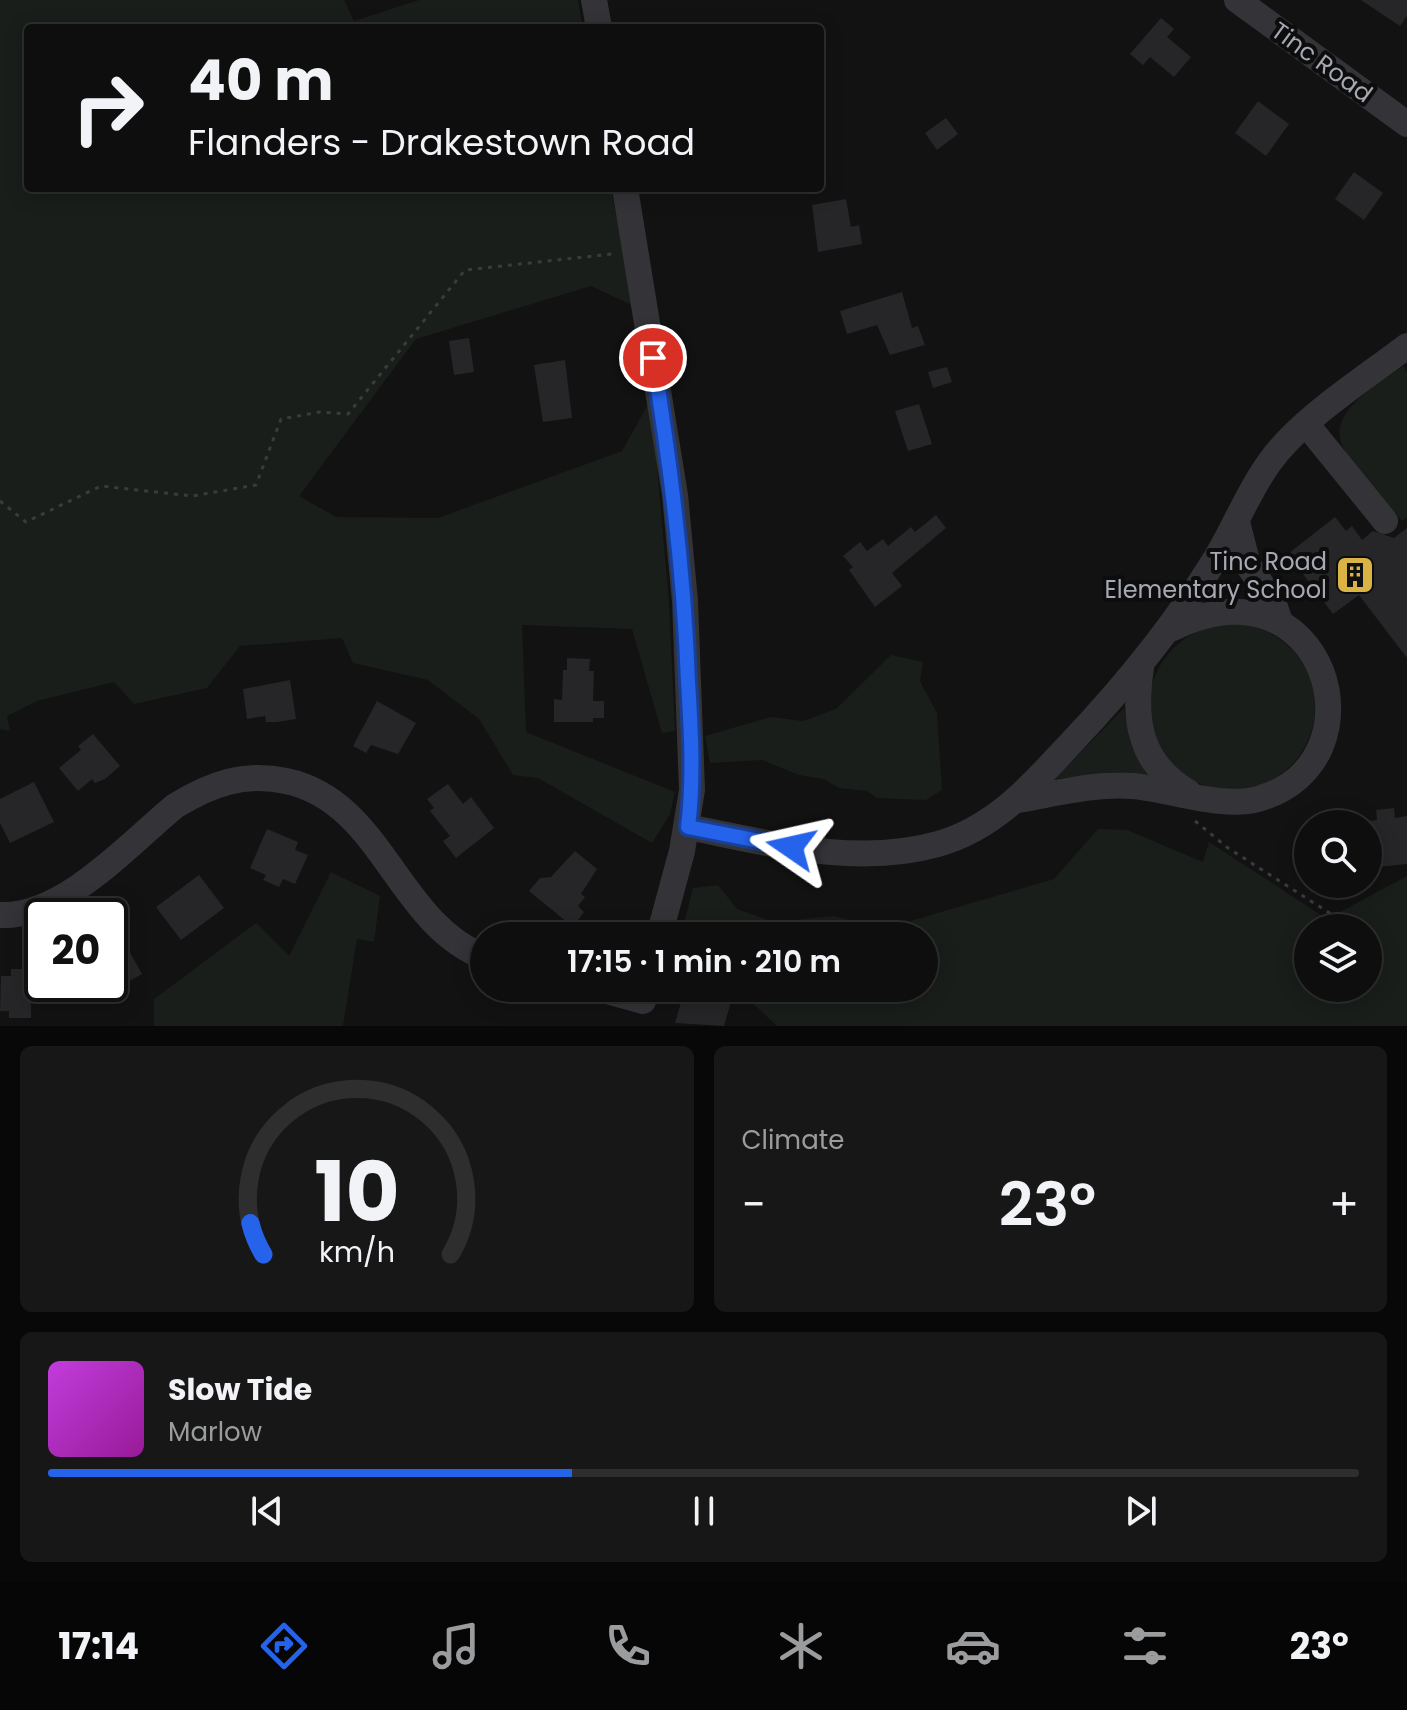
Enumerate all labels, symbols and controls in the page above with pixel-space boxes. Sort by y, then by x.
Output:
street label: Tinc Road [1265,14,1379,110]
text: 40 m [188,41,334,120]
icon: right [56,56,160,160]
text: Flanders - Drakestown Road [188,117,695,168]
pin [619,324,687,392]
icon: arrive [631,336,675,380]
place label: Tinc Road Elementary School [1104,545,1327,606]
building icon: Tinc Road Elementary School [1334,554,1376,596]
position arrow [749,805,833,889]
map controls [1294,810,1382,1002]
button: search [1294,810,1382,898]
speed limit sign: 20 [24,898,128,1002]
button: layers [1294,914,1382,1002]
text: 17:15 · 1 min · 210 m [567,940,841,983]
text: Climate [742,1122,844,1158]
text: 10 [314,1134,400,1250]
text: 23° [999,1163,1096,1247]
text: − [742,1174,766,1235]
text: + [1329,1174,1359,1235]
text: km/h [319,1232,395,1272]
text: Slow Tide [168,1368,312,1411]
text: Marlow [168,1414,262,1450]
icon: previous [245,1489,289,1533]
icon: pause [682,1489,726,1533]
icon: next [1119,1489,1163,1533]
icon: directions [256,1618,312,1674]
icon: music [428,1618,484,1674]
icon: phone [600,1618,656,1674]
icon: climate [773,1618,829,1674]
icon: car [945,1618,1001,1674]
icon: filters [1117,1618,1173,1674]
text: 17:14 [58,1621,139,1672]
text: 23° [1290,1621,1349,1672]

